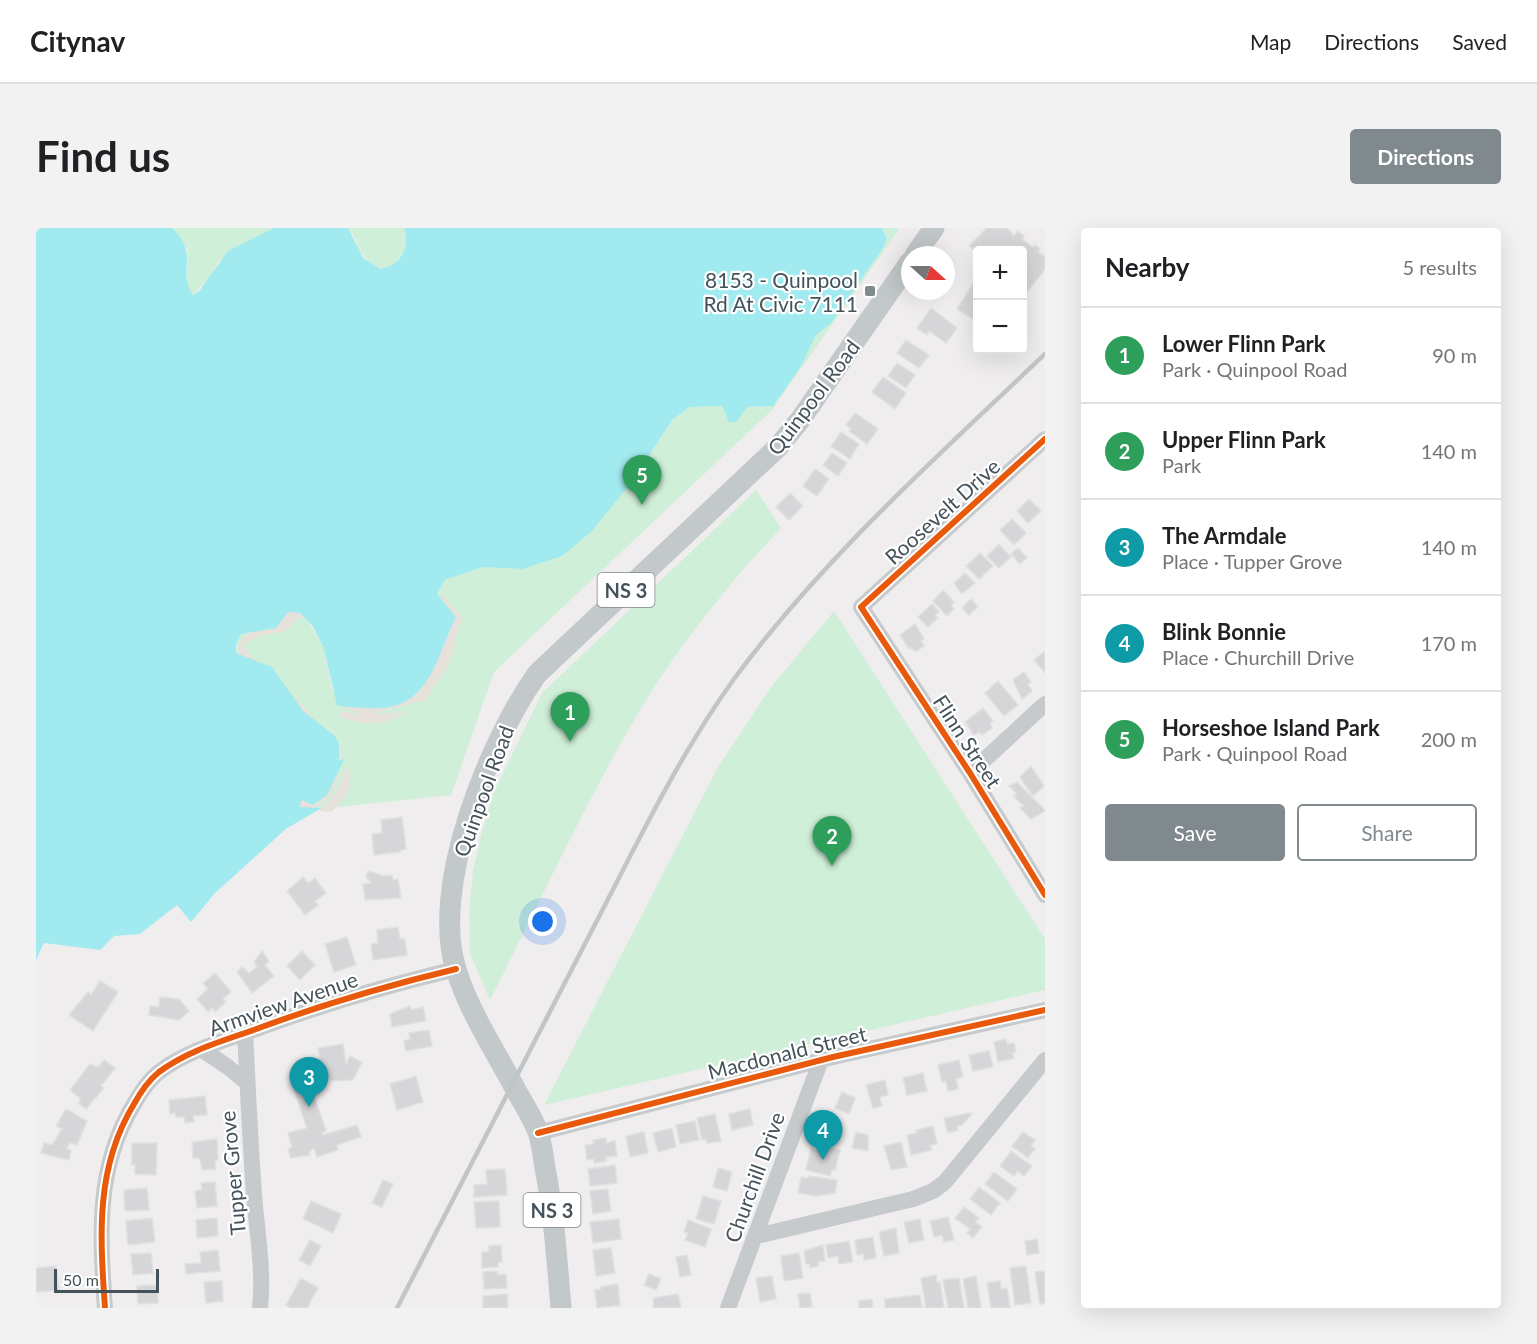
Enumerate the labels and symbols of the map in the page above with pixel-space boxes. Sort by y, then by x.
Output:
north arrow [901,246,955,300]
place label: 8153 - Quinpool Rd At Civic 7111 [703,267,858,316]
marker: 8153 - Quinpool Rd At Civic 7111 [863,284,877,298]
street label: Quinpool Road [762,335,864,459]
street label: Roosevelt Drive [879,453,1005,569]
pin: 5 [622,456,662,505]
road number: NS 3 [598,573,654,607]
street label: Flinn Street [929,690,1008,793]
pin: 1 [550,692,590,742]
street label: Quinpool Road [448,722,518,860]
pin: 2 [812,816,852,866]
your location [528,907,557,936]
street label: Armview Avenue [205,966,361,1040]
street label: Macdonald Street [705,1020,869,1084]
pin: 3 [290,1058,328,1107]
street label: Churchill Drive [719,1108,789,1246]
street label: Tupper Grove [214,1110,250,1236]
pin: 4 [804,1110,842,1160]
road number: NS 3 [524,1193,580,1227]
scale bar [54,1266,159,1294]

